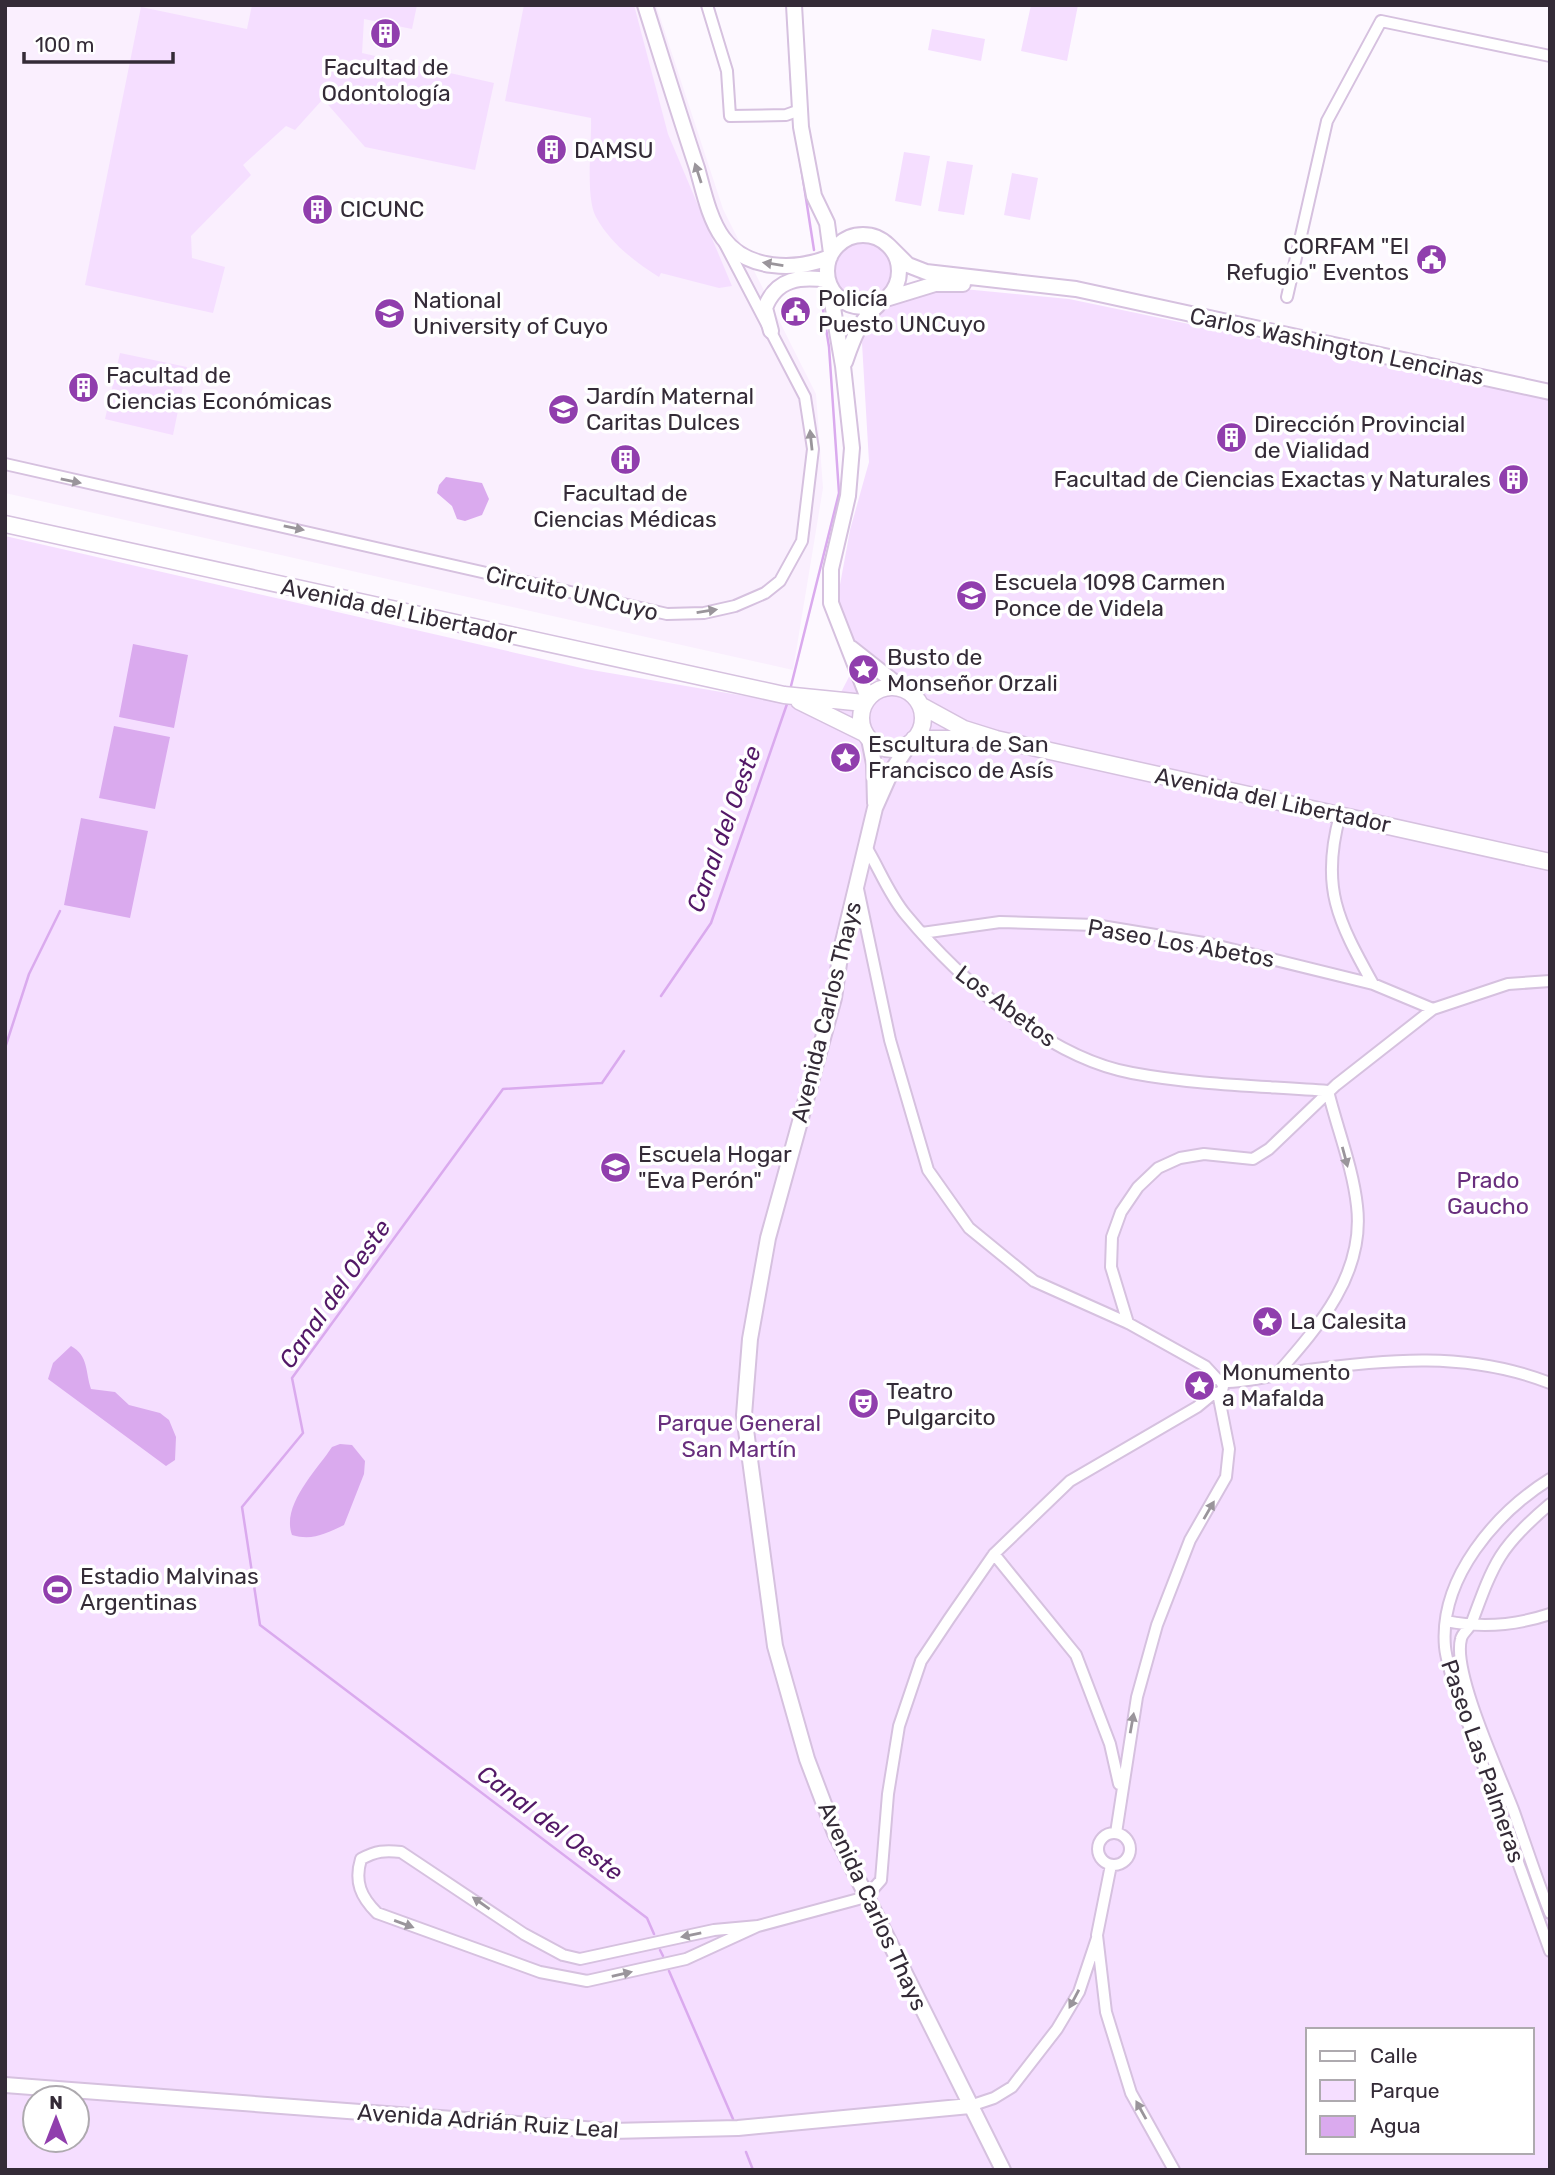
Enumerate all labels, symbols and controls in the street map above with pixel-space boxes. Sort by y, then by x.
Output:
building icon: Facultad de Odontología [369,16,403,50]
scale bar [24,21,173,65]
text: 100 m [35,32,94,57]
place label: Facultad de Odontología [321,53,451,107]
building icon: DAMSU [534,133,568,167]
place label: DAMSU [574,136,654,164]
one-way arrow [693,162,703,183]
building icon: CICUNC [300,192,334,226]
place label: CICUNC [340,195,424,223]
place label: CORFAM "El Refugio" Eventos [1226,232,1409,286]
public building icon: CORFAM "El Refugio" Eventos [1415,242,1449,276]
one-way arrow [762,258,784,269]
place label: Policía Puesto UNCuyo [818,284,986,338]
place label: National University of Cuyo [413,286,608,340]
public building icon: Policía Puesto UNCuyo [778,294,812,328]
school or university icon: National University of Cuyo [373,296,407,330]
street label: Carlos Washington Lencinas [1187,301,1487,391]
place label: Facultad de Ciencias Económicas [106,361,332,415]
building icon: Facultad de Ciencias Económicas [66,371,100,405]
place label: Jardín Maternal Caritas Dulces [586,382,754,436]
school or university icon: Jardín Maternal Caritas Dulces [546,392,580,426]
place label: Dirección Provincial de Vialidad [1254,410,1465,464]
building icon: Dirección Provincial de Vialidad [1214,420,1248,454]
one-way arrow [805,429,816,451]
building icon: Facultad de Ciencias Médicas [608,442,642,476]
building icon: Facultad de Ciencias Exactas y Naturales [1497,462,1531,496]
place label: Facultad de Ciencias Exactas y Naturales [1054,465,1491,493]
one-way arrow [60,475,82,486]
place label: Facultad de Ciencias Médicas [533,479,717,533]
one-way arrow [283,523,305,534]
street label: Circuito UNCuyo [483,560,661,626]
place label: Escuela 1098 Carmen Ponce de Videla [994,568,1225,622]
street label: Avenida del Libertador [279,572,520,650]
school or university icon: Escuela 1098 Carmen Ponce de Videla [954,578,988,612]
one-way arrow [696,605,718,616]
place label: Busto de Monseñor Orzali [887,643,1058,697]
place icon: Busto de Monseñor Orzali [847,653,881,687]
place label: Escultura de San Francisco de Asís [868,730,1054,784]
place icon: Escultura de San Francisco de Asís [828,740,862,774]
water label: Canal del Oeste [681,742,767,916]
street label: Avenida del Libertador [1153,761,1394,839]
street label: Avenida Carlos Thays [785,898,867,1126]
street label: Paseo Los Abetos [1085,913,1277,973]
street label: Los Abetos [950,959,1062,1053]
place label: Escuela Hogar "Eva Perón" [638,1140,792,1194]
one-way arrow [1340,1146,1351,1168]
school or university icon: Escuela Hogar "Eva Perón" [598,1150,632,1184]
park label: Prado Gaucho [1447,1166,1529,1220]
water label: Canal del Oeste [273,1215,397,1373]
place icon: La Calesita [1250,1304,1284,1338]
place label: La Calesita [1290,1307,1407,1335]
place label: Monumento a Mafalda [1222,1358,1351,1412]
place icon: Monumento a Mafalda [1182,1368,1216,1402]
place label: Teatro Pulgarcito [886,1377,996,1431]
theatre icon: Teatro Pulgarcito [846,1387,880,1421]
park label: Parque General San Martín [657,1409,821,1463]
one-way arrow [1202,1500,1214,1520]
place label: Estadio Malvinas Argentinas [80,1562,259,1616]
sports icon: Estadio Malvinas Argentinas [40,1572,74,1606]
street label: Paseo Las Palmeras [1435,1656,1531,1866]
one-way arrow [1127,1712,1138,1734]
water label: Canal del Oeste [472,1759,628,1887]
street label: Avenida Carlos Thays [812,1797,934,2015]
one-way arrow [472,1896,490,1910]
one-way arrow [394,1919,415,1930]
one-way arrow [680,1930,702,1941]
one-way arrow [611,1968,633,1979]
one-way arrow [1068,1990,1080,2009]
legend [1306,2028,1534,2154]
text: Calle [1370,2043,1418,2068]
text: Parque [1370,2078,1440,2103]
north arrow [21,2084,91,2154]
text: N [49,2091,63,2114]
street label: Avenida Adrián Ruiz Leal [356,2098,620,2144]
one-way arrow [1135,2100,1147,2120]
text: Agua [1370,2113,1421,2138]

